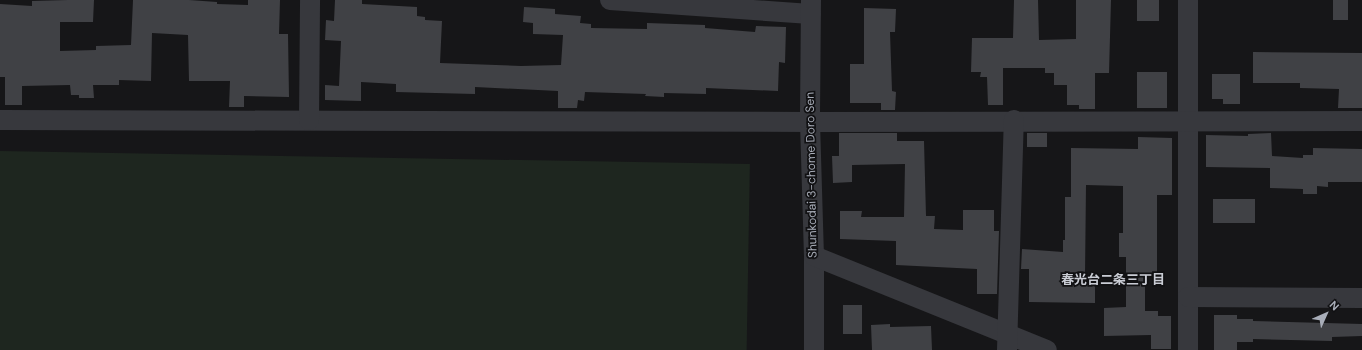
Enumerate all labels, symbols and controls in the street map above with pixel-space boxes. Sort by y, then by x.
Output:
street label: Shunkodai 3-chome Doro Sen [803,92,821,258]
district label: 春光台二条三丁目 [1061,272,1165,288]
north arrow [1306,294,1346,334]
text: N [1327,298,1342,313]

